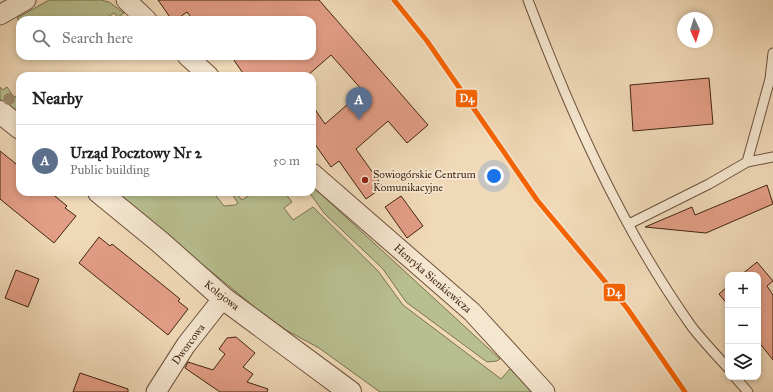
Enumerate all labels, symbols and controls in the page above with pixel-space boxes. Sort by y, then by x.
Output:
north arrow [677,12,713,48]
search box [16,16,316,60]
icon: search [30,27,52,49]
text: Search here [62,29,133,47]
pin: A [346,87,372,120]
text: Nearby [32,88,83,109]
line badge: D4 [455,89,478,108]
text: D4 [460,92,475,106]
text: Urząd Pocztowy Nr 2 [70,144,202,162]
text: A [41,153,49,169]
text: 50 m [273,153,300,169]
text: Public building [70,162,149,178]
your location [484,166,504,186]
place label: Sowiogórskie Centrum Komunikacyjne [373,168,476,194]
marker: Sowiogórskie Centrum Komunikacyjne [360,175,370,185]
street label: Henryka Sienkiewicza [391,241,474,316]
map controls [725,272,761,380]
button: + [725,272,761,308]
street label: Kolejowa [202,278,242,313]
line badge: D4 [603,283,626,302]
text: D4 [607,286,622,300]
button: − [725,308,761,344]
street label: Dworcowa [169,321,208,367]
button: layers [725,344,761,380]

